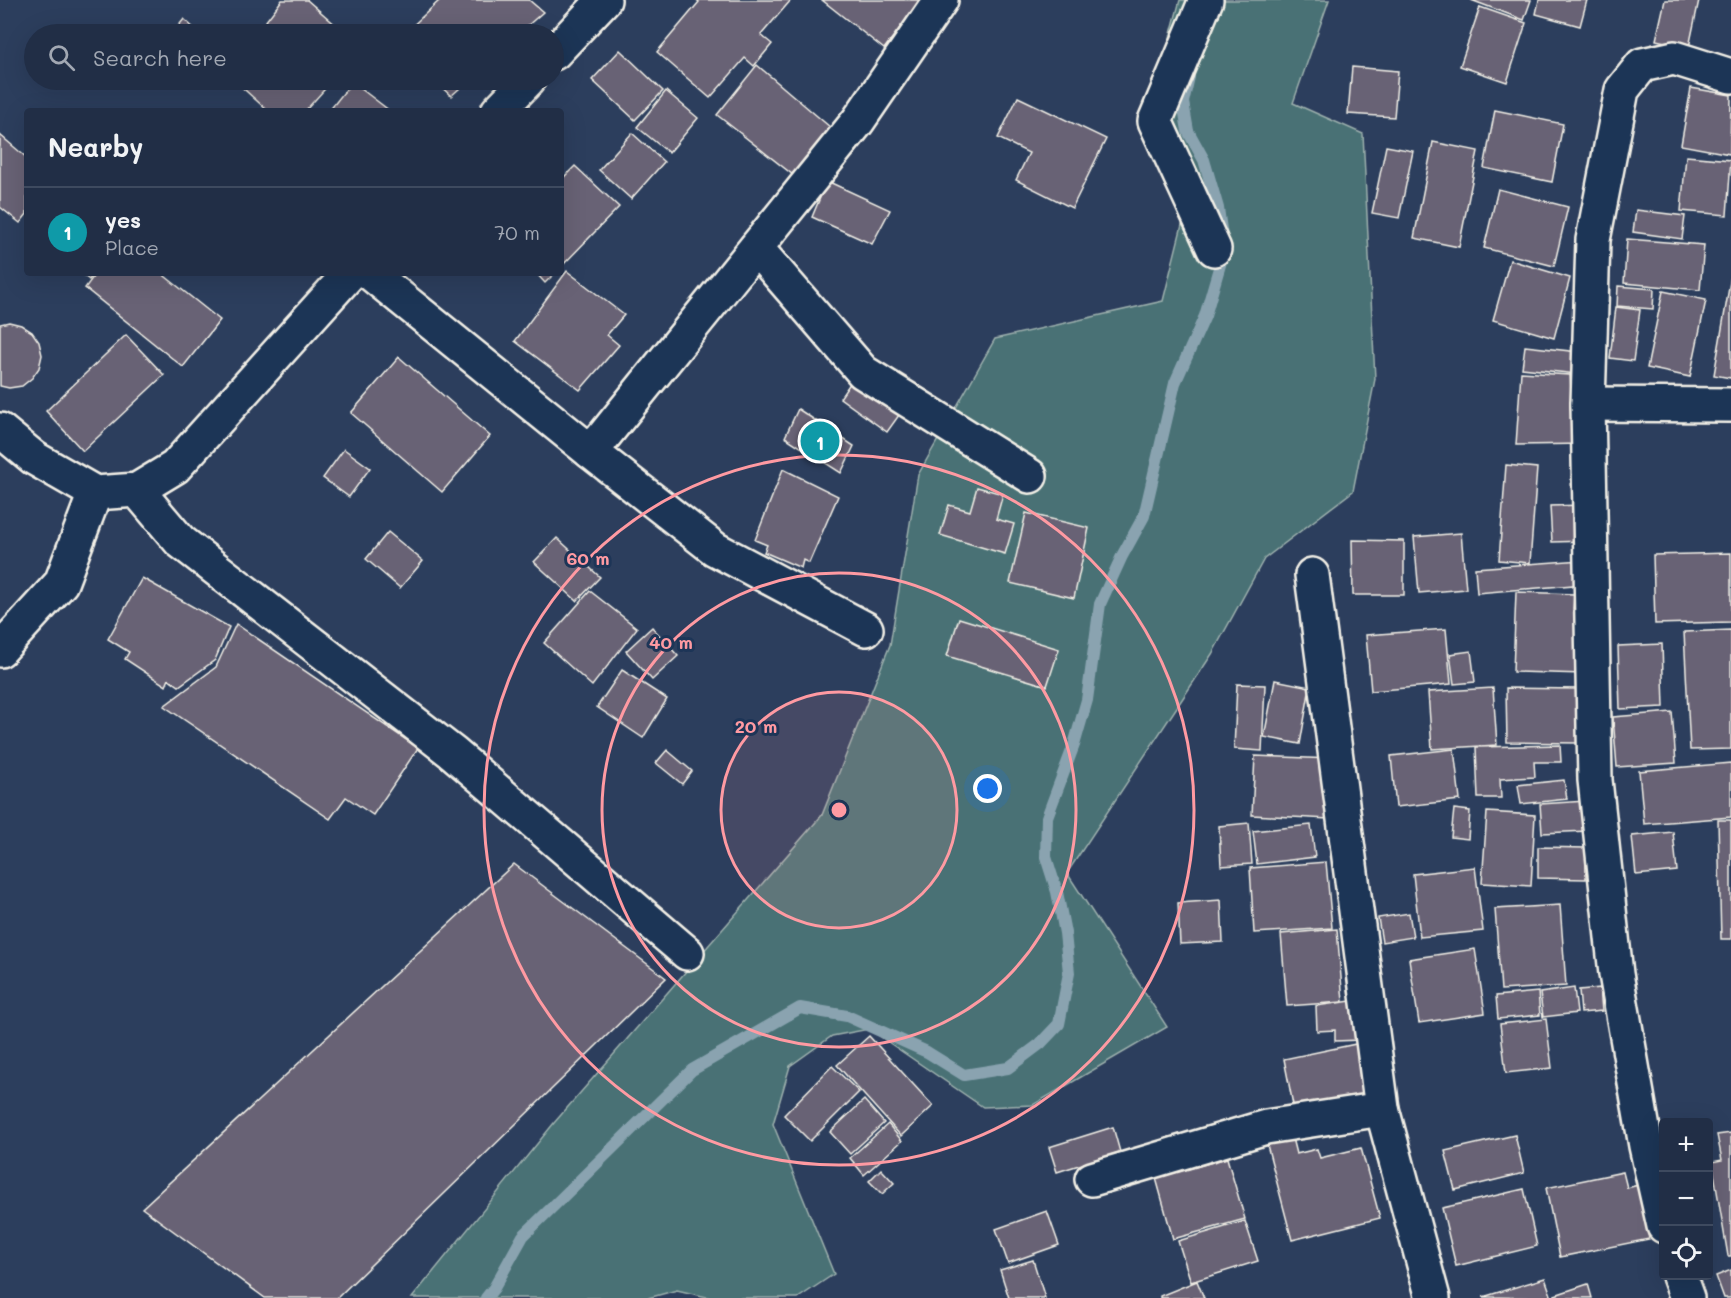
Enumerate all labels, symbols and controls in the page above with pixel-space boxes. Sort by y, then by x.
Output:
search box [24,24,564,90]
icon: search [45,41,78,74]
text: Search here [93,43,227,72]
text: Nearby [48,130,143,164]
text: yes [105,205,141,234]
text: 1 [63,219,72,245]
text: 70 m [494,219,540,245]
text: Place [105,234,159,260]
pin: 1 [800,418,840,464]
text: 60 m [566,546,610,570]
text: 40 m [649,630,693,654]
text: 20 m [735,714,777,738]
your location [973,774,1002,803]
centre of rings [829,800,849,820]
map controls [1659,1118,1713,1280]
button: + [1659,1118,1713,1172]
button: − [1659,1172,1713,1226]
button: locate [1659,1226,1713,1280]

